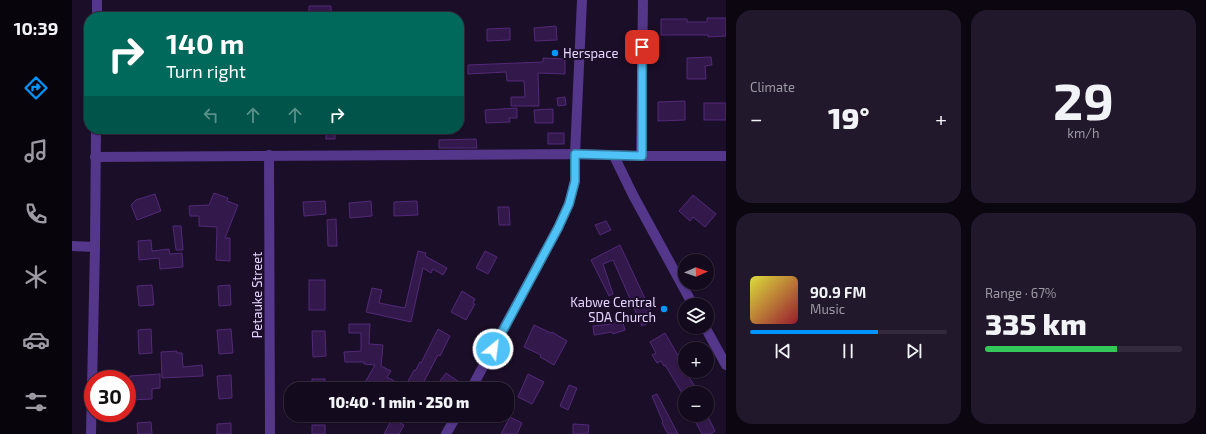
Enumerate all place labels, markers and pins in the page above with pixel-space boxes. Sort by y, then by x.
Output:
pin [625,30,659,64]
place label: Herspace [563,45,618,61]
marker: Herspace [550,48,560,58]
place label: Kabwe Central SDA Church [570,294,656,325]
marker: Kabwe Central SDA Church [659,304,669,314]

